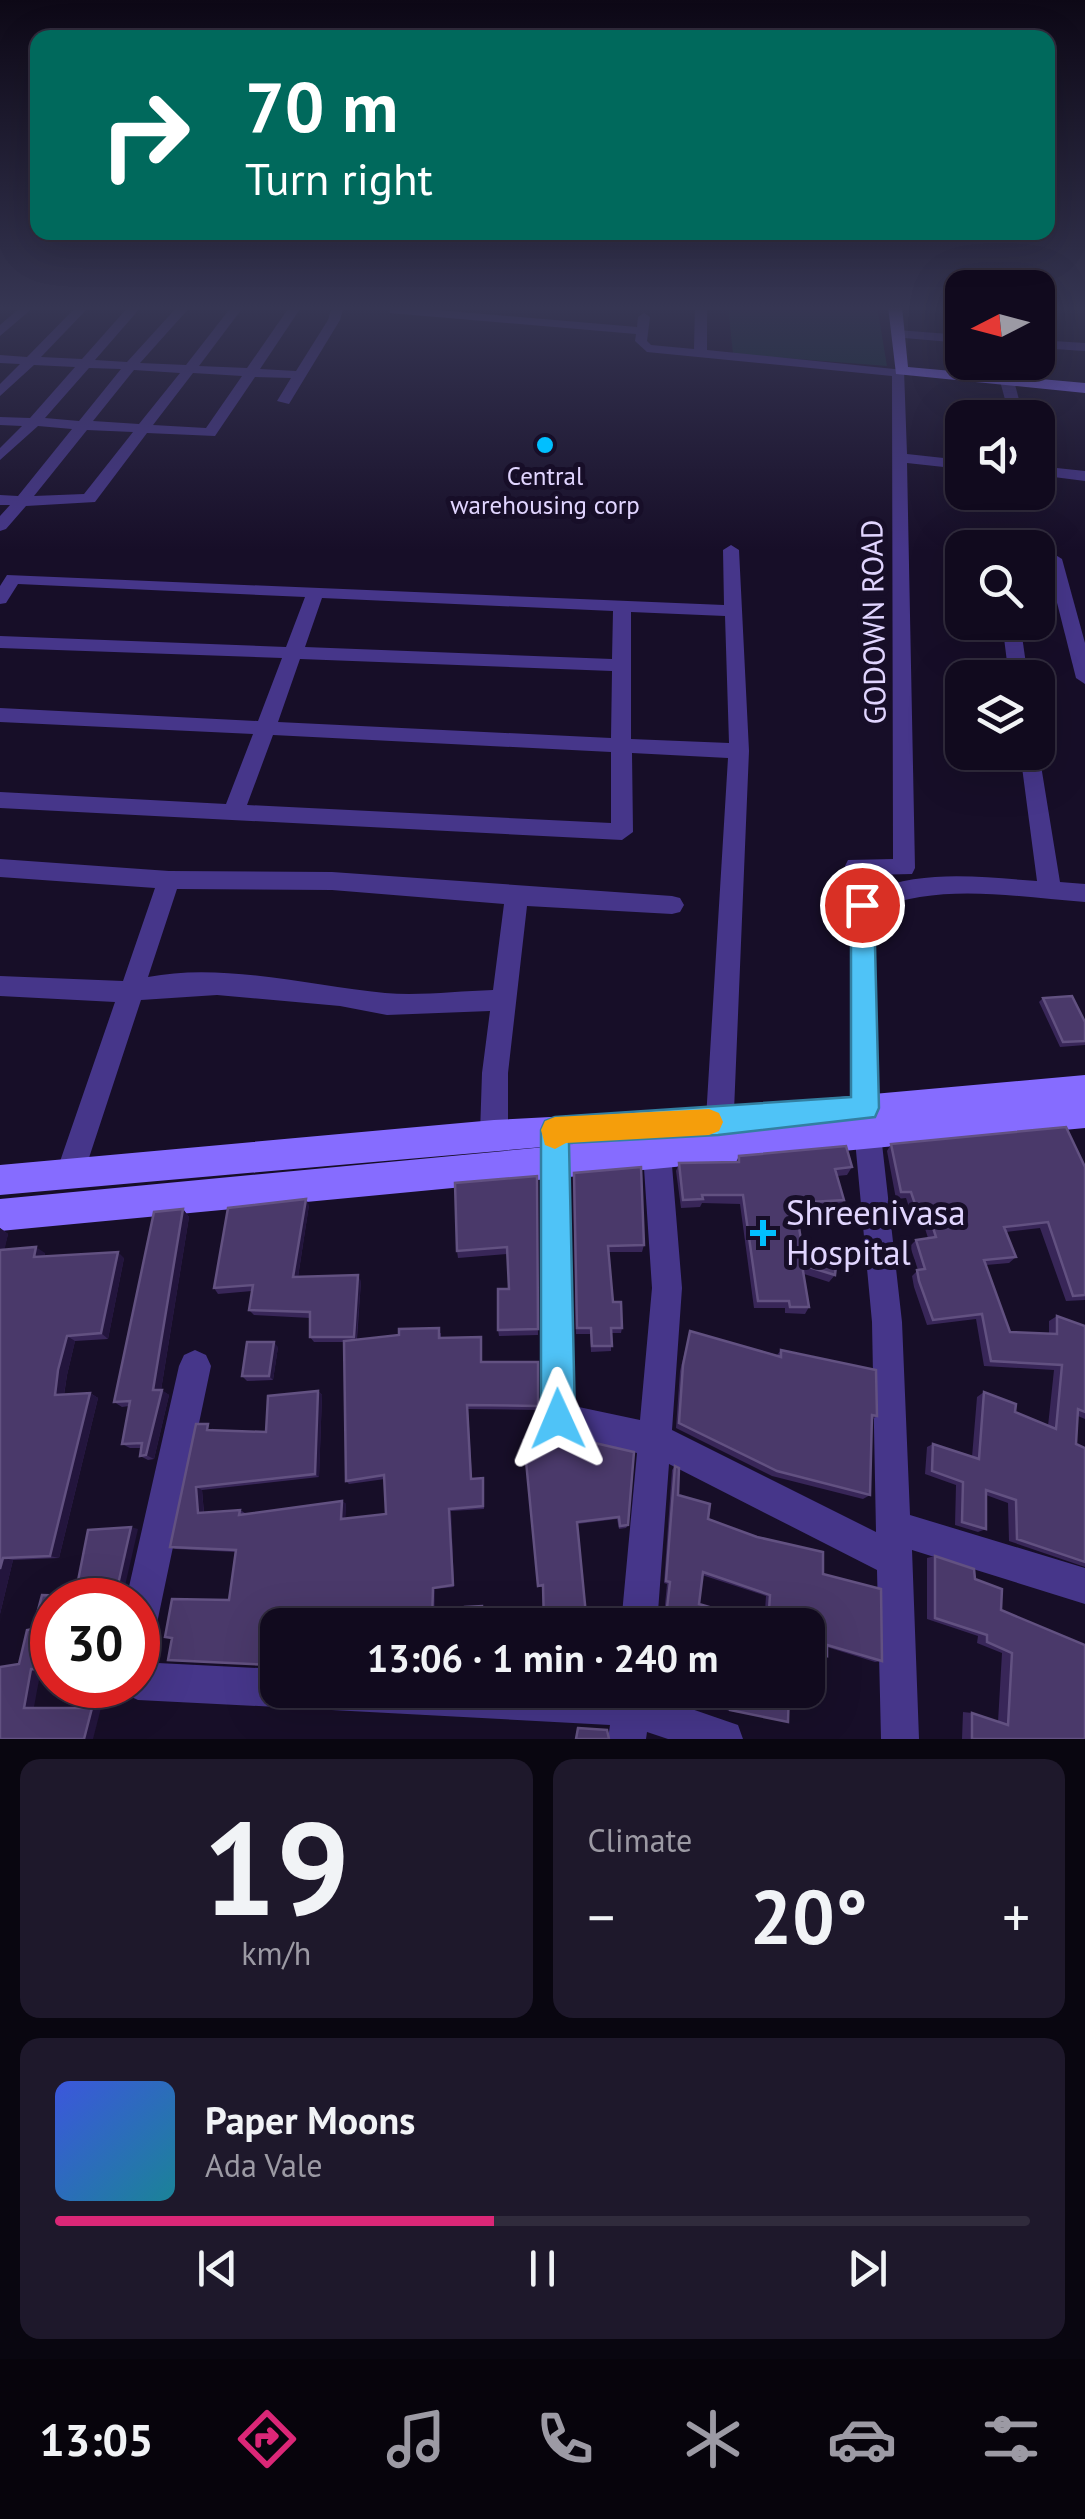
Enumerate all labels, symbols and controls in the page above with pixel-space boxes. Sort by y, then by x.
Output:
text: 70 m [245,61,398,151]
icon: right [80,70,210,200]
text: Turn right [245,149,433,207]
north arrow [945,270,1055,380]
map controls [945,270,1055,770]
button: sound [945,400,1055,510]
marker: Central warehousing corp [534,434,556,456]
place label: Central warehousing corp [450,460,640,521]
street label: GODOWN ROAD [851,519,894,725]
button: search [945,530,1055,640]
button: layers [945,660,1055,770]
pin [820,863,905,948]
icon: arrive [835,878,890,933]
place label: Shreenivasa Hospital [786,1189,966,1275]
marker: Shreenivasa Hospital [750,1220,776,1246]
position arrow [506,1367,610,1471]
speed limit sign: 30 [30,1578,160,1708]
text: 13:06 · 1 min · 240 m [367,1633,718,1682]
text: 19 [203,1783,350,1951]
text: Climate [588,1819,692,1861]
text: 20° [750,1868,868,1965]
text: − [588,1881,615,1952]
text: + [1002,1881,1030,1952]
text: km/h [241,1932,311,1974]
text: Paper Moons [205,2095,415,2144]
text: Ada Vale [205,2144,322,2186]
icon: previous [190,2241,245,2296]
icon: pause [515,2241,570,2296]
icon: next [840,2241,895,2296]
icon: directions [232,2404,302,2474]
icon: music [381,2404,451,2474]
icon: phone [530,2404,600,2474]
icon: climate [678,2404,748,2474]
icon: car [827,2404,897,2474]
icon: filters [976,2404,1046,2474]
text: 13:05 [39,2410,154,2468]

